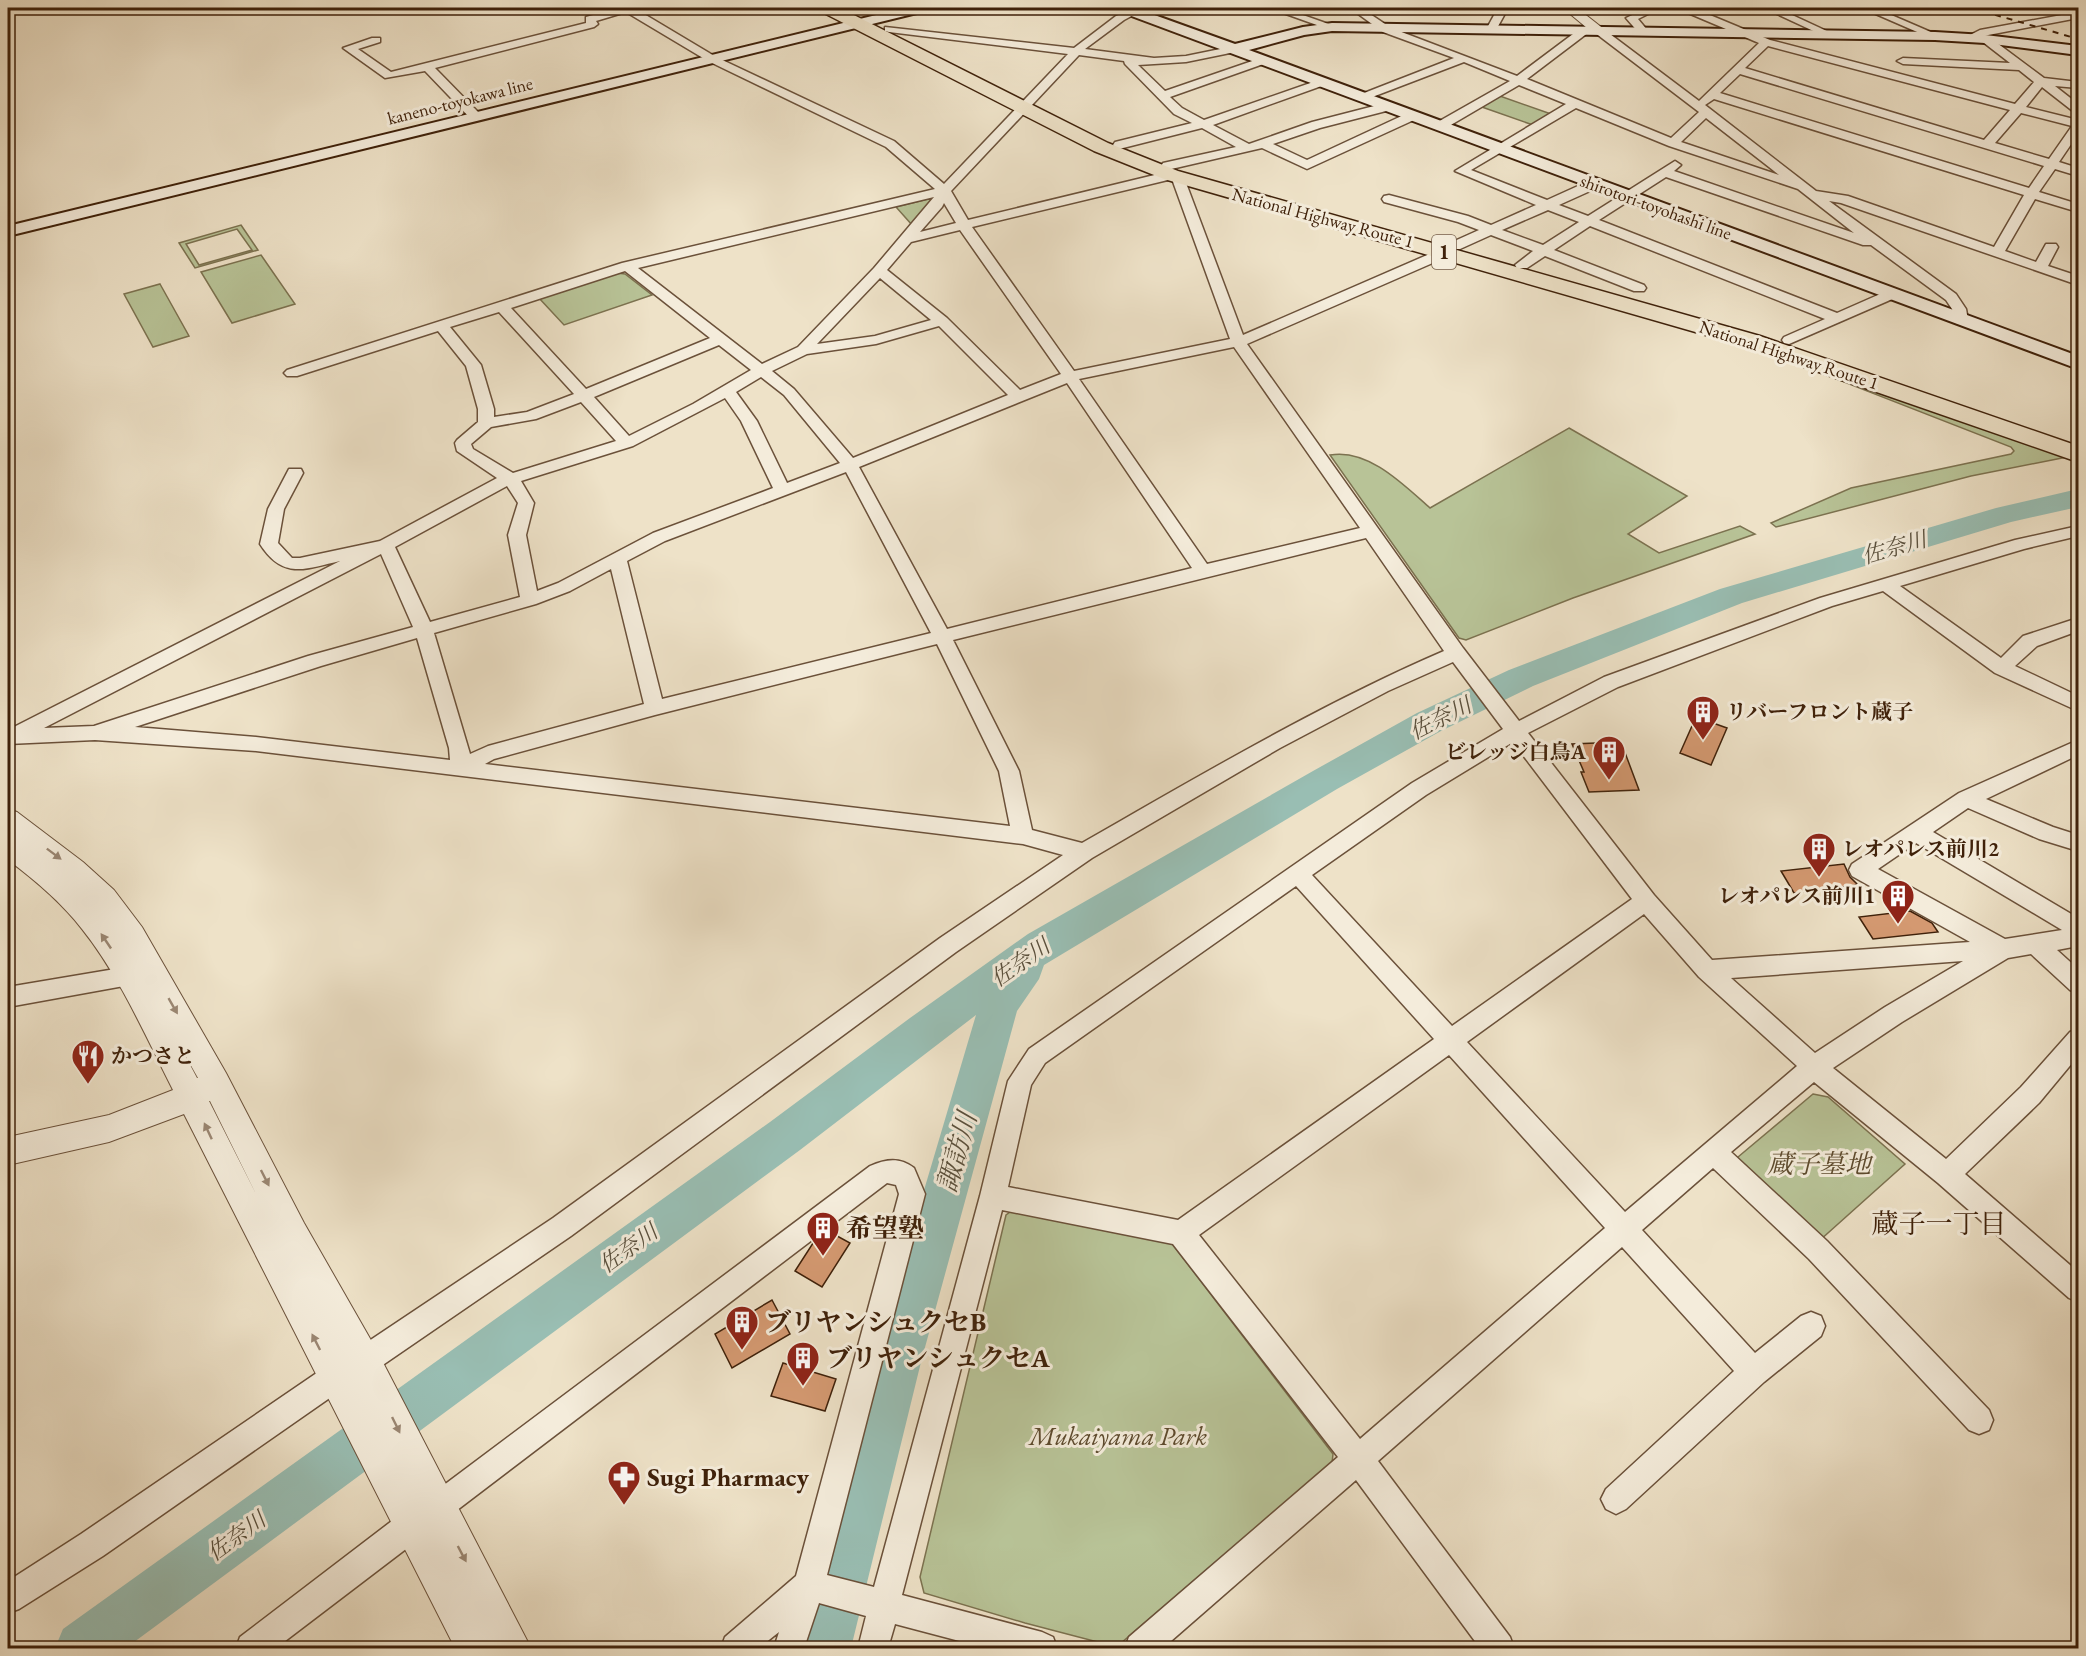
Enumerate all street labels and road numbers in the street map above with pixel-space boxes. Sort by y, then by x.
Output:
street label: kaneno-toyokawa line [385,71,535,130]
street label: shirotori-toyohashi line [1577,168,1735,245]
street label: National Highway Route 1 [1230,182,1417,253]
road number: 1 [1432,235,1456,269]
street label: National Highway Route 1 [1697,315,1882,394]

